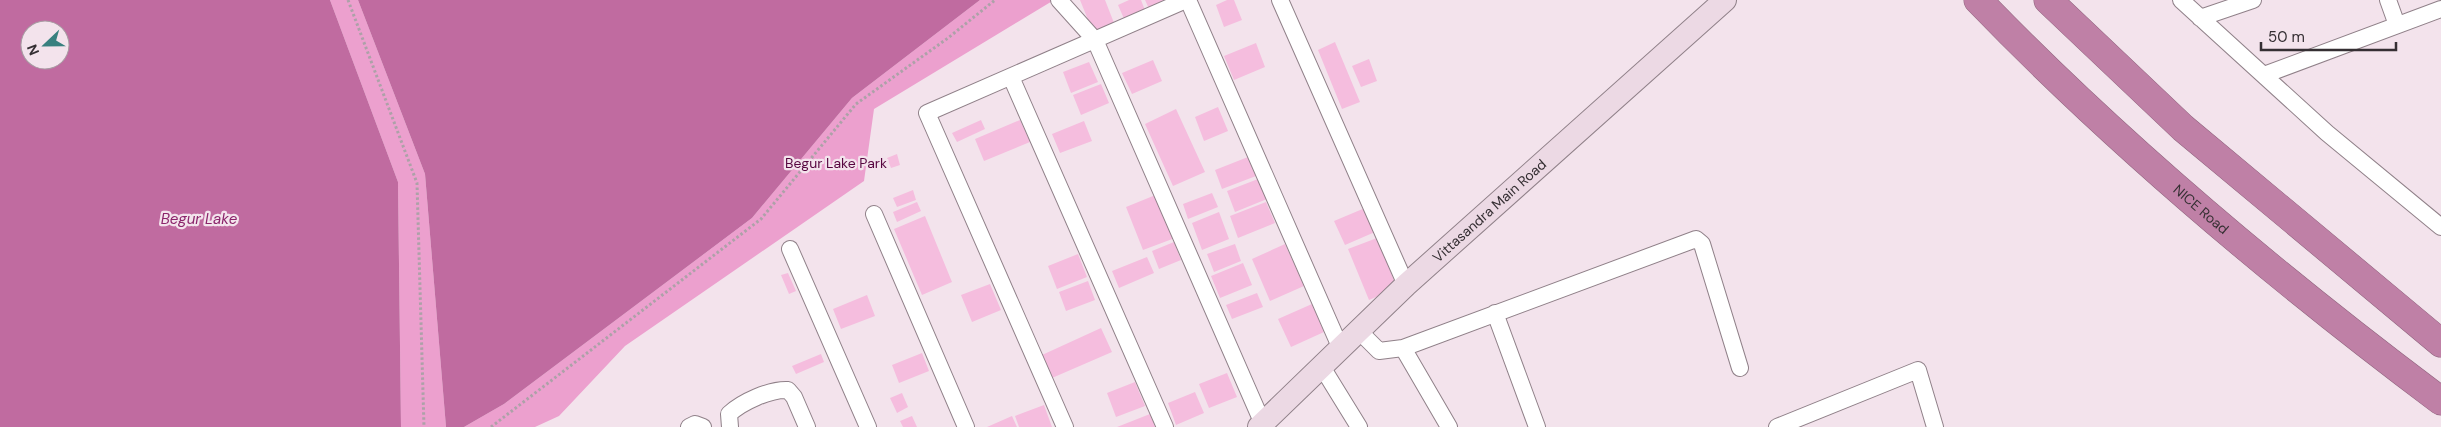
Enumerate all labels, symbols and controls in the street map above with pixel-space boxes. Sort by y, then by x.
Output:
north arrow [20,20,70,70]
scale bar [2261,20,2396,52]
text: 50 m [2268,27,2305,47]
text: N [23,42,43,58]
park label: Begur Lake Park [785,154,887,172]
street label: Vittasandra Main Road [1429,155,1550,266]
street label: NICE Road [2170,181,2232,238]
water label: Begur Lake [161,209,238,229]

